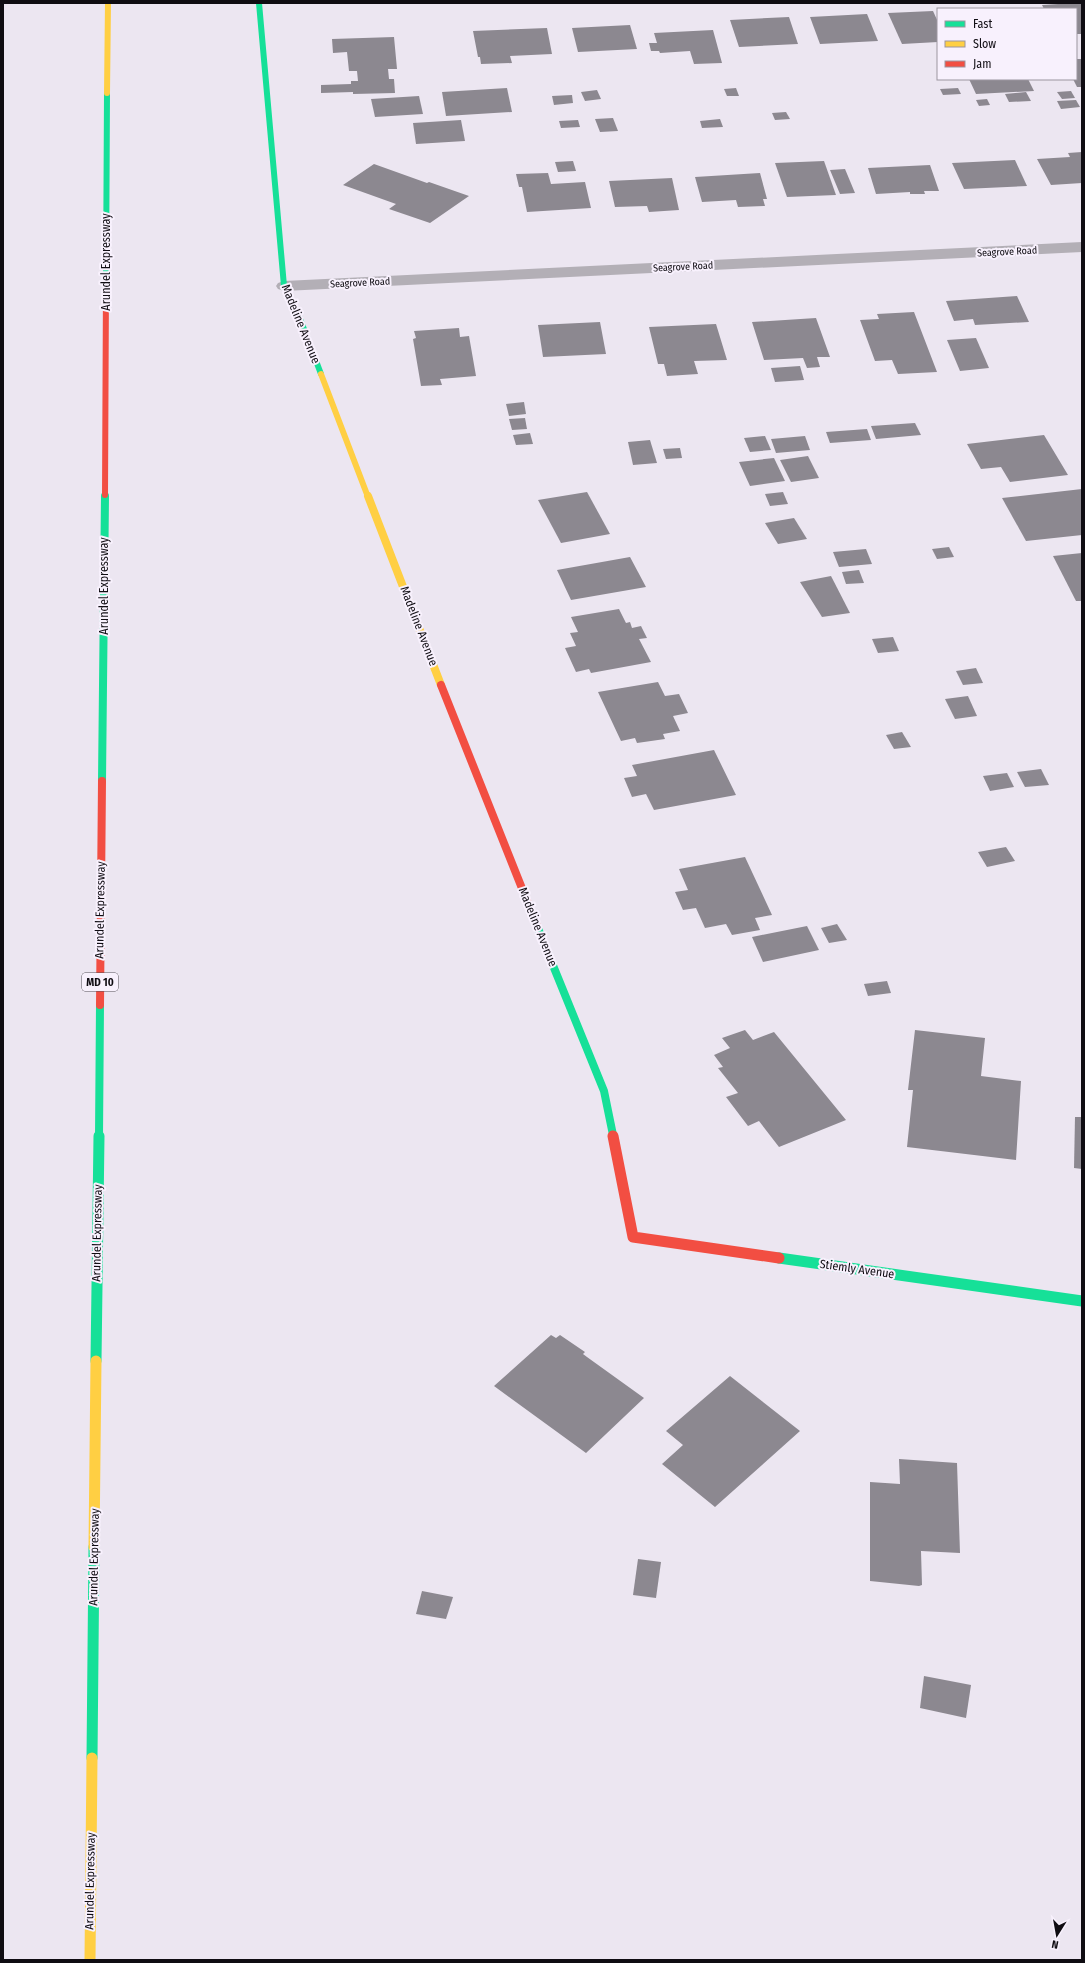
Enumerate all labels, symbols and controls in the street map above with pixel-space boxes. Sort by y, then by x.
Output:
legend [937,8,1077,80]
text: Fast [973,17,992,31]
text: Slow [973,37,996,51]
text: Jam [973,57,991,71]
street label: Arundel Expressway [99,213,113,311]
street label: Seagrove Road [977,244,1037,260]
street label: Seagrove Road [653,259,713,275]
street label: Seagrove Road [330,275,390,291]
street label: Madeline Avenue [279,282,323,366]
street label: Arundel Expressway [97,537,111,635]
street label: Madeline Avenue [397,584,441,668]
street label: Arundel Expressway [92,861,108,959]
street label: Madeline Avenue [516,885,560,969]
road number: MD 10 [82,973,118,991]
street label: Arundel Expressway [89,1184,105,1282]
street label: Stiemly Avenue [819,1257,895,1281]
street label: Arundel Expressway [86,1508,102,1606]
street label: Arundel Expressway [82,1832,98,1930]
north arrow [1037,1915,1077,1955]
text: N [1051,1937,1060,1951]

